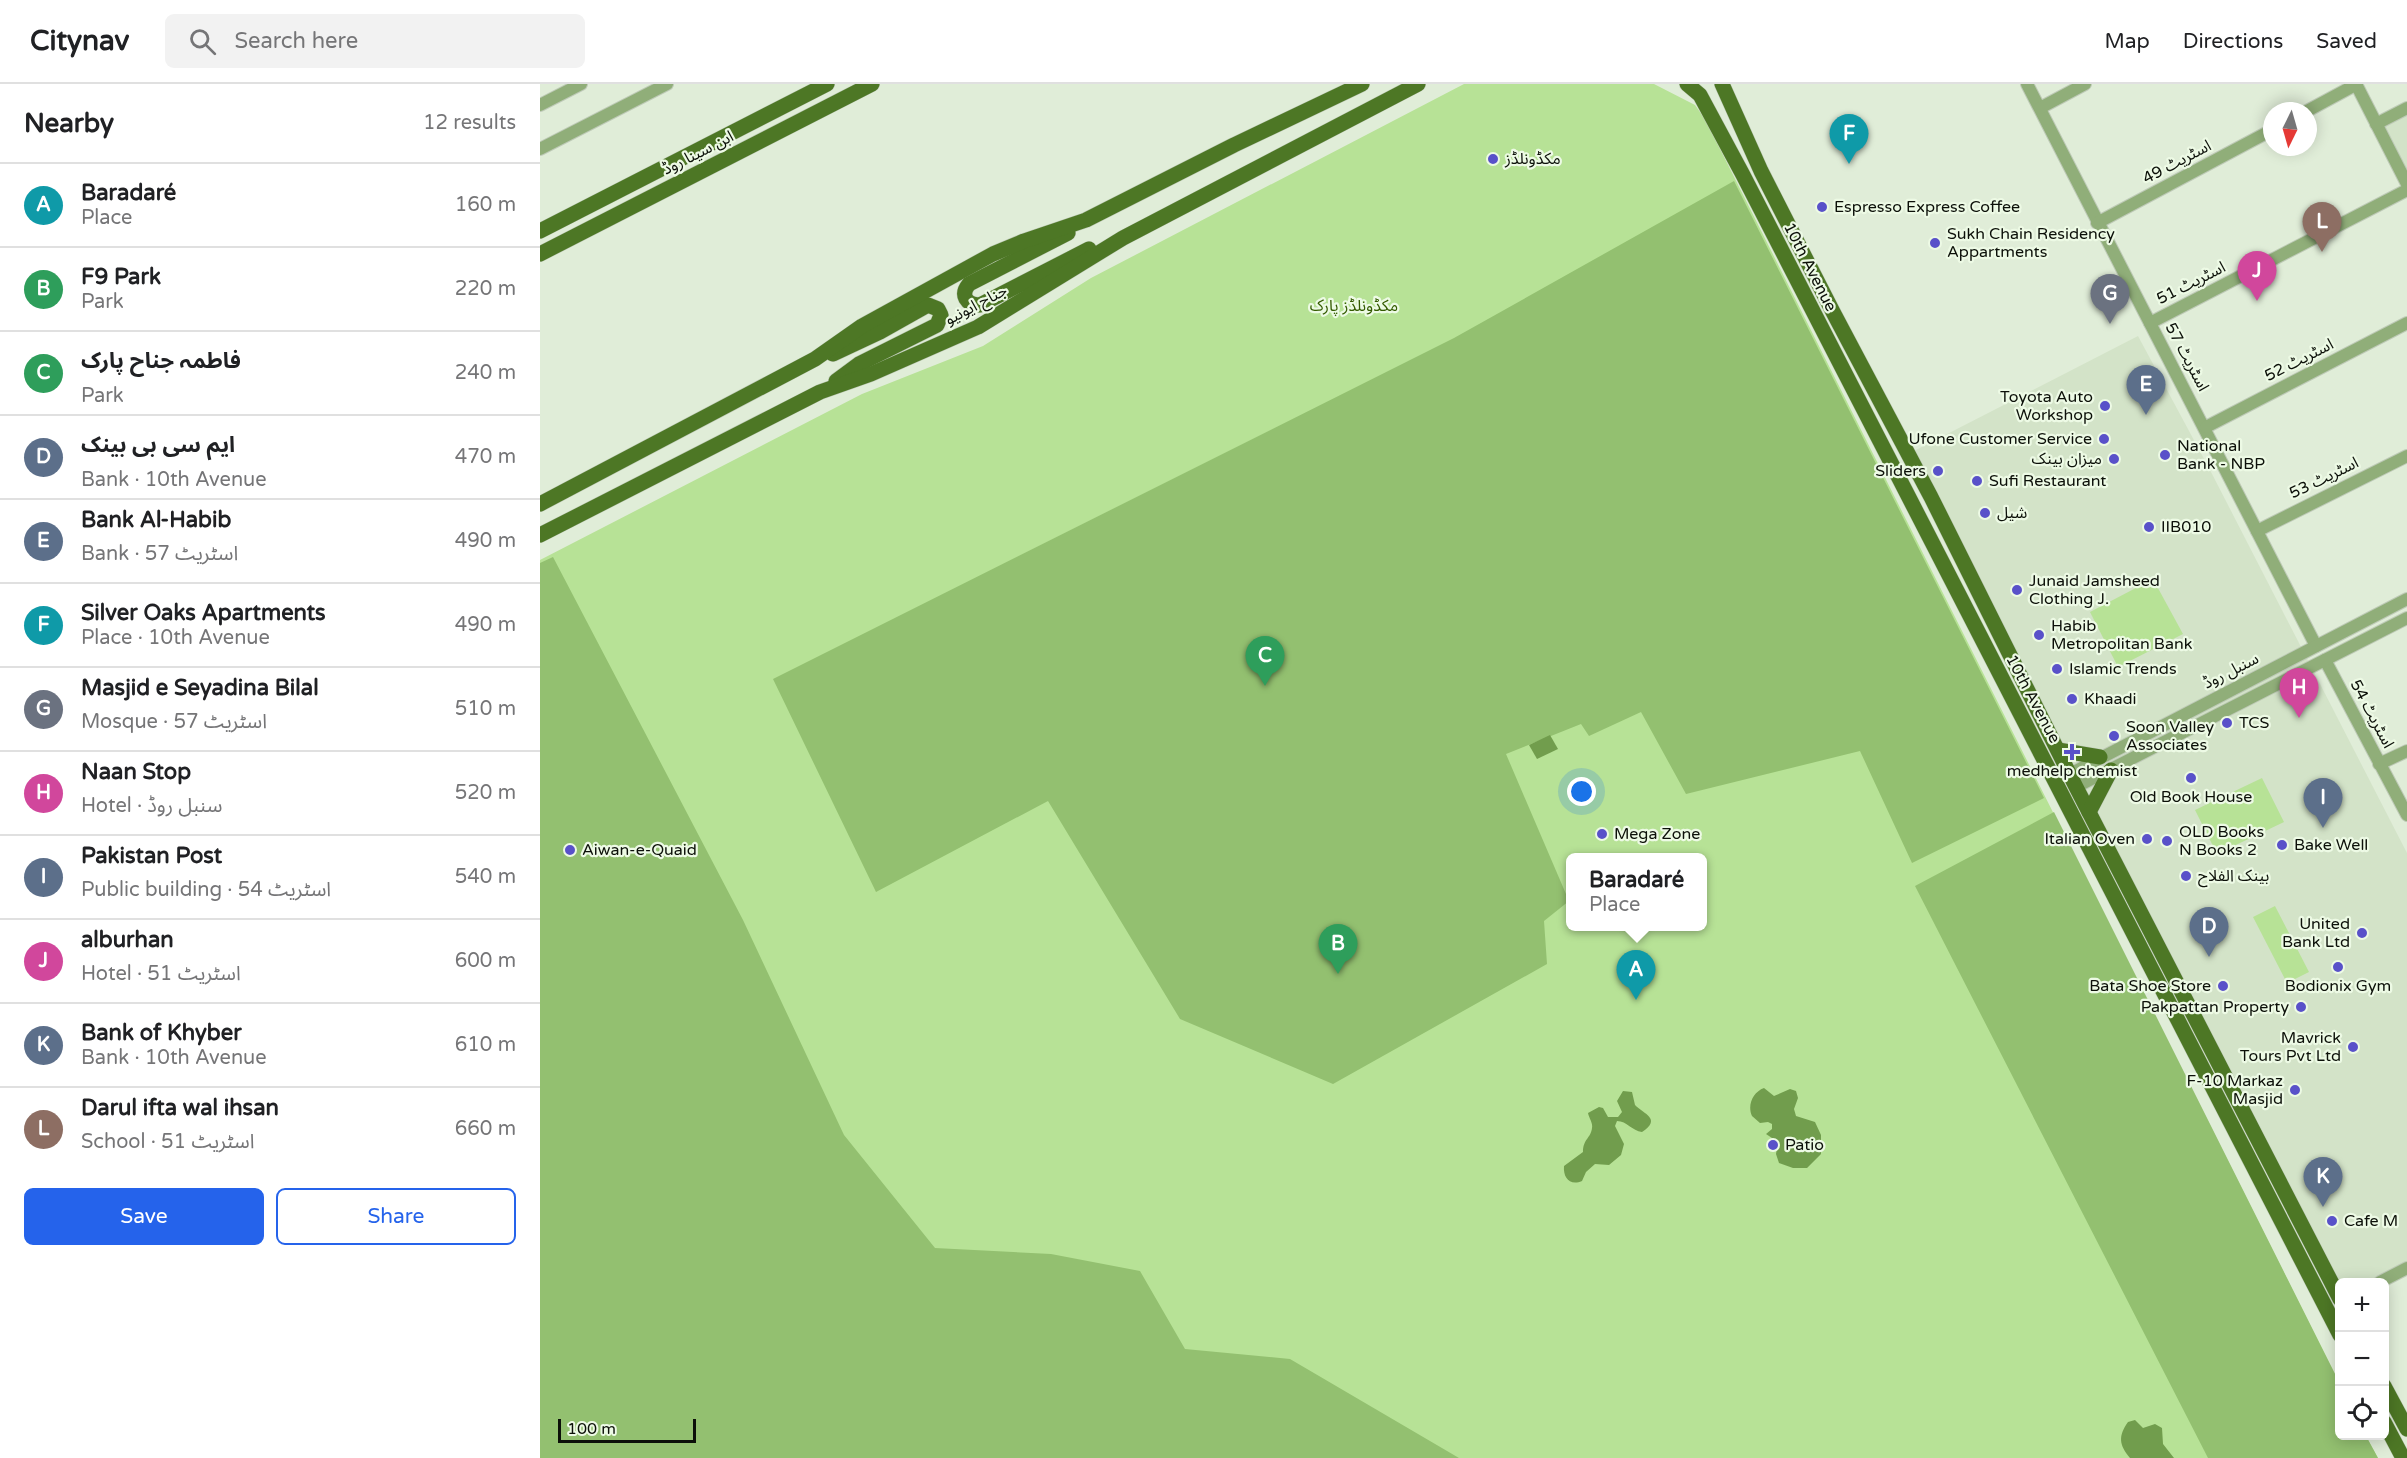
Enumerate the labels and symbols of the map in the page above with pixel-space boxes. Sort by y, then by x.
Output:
north arrow [2263,102,2317,156]
pin: F [1830,115,1868,164]
street label: ابن سینا روڈ [659,127,737,179]
street label: اسٹریٹ 49 [2139,136,2215,188]
place label: مکڈونلڈز [1504,149,1561,169]
marker: مکڈونلڈز [1486,152,1500,166]
place label: Espresso Express Coffee [1834,197,2020,217]
marker: Espresso Express Coffee [1815,200,1829,214]
pin: L [2302,202,2342,252]
street label: 10th Avenue [1779,219,1841,315]
place label: Sukh Chain Residency Appartments [1947,224,2115,262]
marker: Sukh Chain Residency Appartments [1928,236,1942,250]
pin: J [2238,252,2276,301]
street label: اسٹریٹ 51 [2153,257,2229,309]
pin: G [2090,274,2130,324]
street label: جناح ایونیو [941,280,1012,332]
park label: مکڈونلڈز پارک [1310,296,1398,316]
street label: اسٹریٹ 57 [2161,319,2213,395]
street label: اسٹریٹ 52 [2261,334,2337,386]
pin: E [2126,366,2166,415]
place label: Toyota Auto Workshop [2000,387,2093,425]
marker: Toyota Auto Workshop [2098,399,2112,413]
place label: Ufone Customer Service [1909,429,2092,449]
marker: Ufone Customer Service [2097,432,2111,446]
place label: National Bank - NBP [2177,436,2265,474]
marker: National Bank - NBP [2158,448,2172,462]
place label: میزان بینک [2031,449,2102,469]
marker: میزان بینک [2107,452,2121,466]
street label: اسٹریٹ 53 [2286,453,2362,503]
place label: Sliders [1875,461,1926,481]
marker: Sliders [1931,464,1945,478]
place label: Sufi Restaurant [1989,471,2106,491]
marker: Sufi Restaurant [1970,474,1984,488]
place label: شیل [1997,503,2027,523]
marker: شیل [1978,506,1992,520]
place label: IIB010 [2161,517,2211,537]
marker: IIB010 [2142,520,2156,534]
place label: Junaid Jamsheed Clothing J. [2029,571,2160,609]
marker: Junaid Jamsheed Clothing J. [2010,583,2024,597]
place label: Habib Metropolitan Bank [2051,616,2193,654]
marker: Habib Metropolitan Bank [2032,628,2046,642]
pin: C [1246,636,1284,686]
street label: سنبل روڈ [2200,648,2262,694]
street label: 10th Avenue [2001,651,2065,747]
place label: Islamic Trends [2069,659,2177,679]
marker: Islamic Trends [2050,662,2064,676]
pin: H [2280,668,2318,718]
street label: اسٹریٹ 54 [2346,676,2398,752]
place label: Khaadi [2084,689,2137,709]
marker: Khaadi [2065,692,2079,706]
place label: TCS [2239,713,2269,733]
marker: TCS [2220,716,2234,730]
place label: Soon Valley Associates [2126,717,2214,755]
marker: Soon Valley Associates [2107,729,2121,743]
marker: medhelp chemist [2065,745,2079,759]
place label: medhelp chemist [2007,761,2137,781]
marker: Old Book House [2184,771,2198,785]
your location [1567,777,1596,806]
pin: I [2304,778,2342,828]
place label: Old Book House [2130,787,2252,807]
place label: OLD Books N Books 2 [2179,822,2264,860]
place label: Mega Zone [1614,824,1700,844]
marker: Mega Zone [1595,827,1609,841]
place label: Italian Oven [2044,829,2135,849]
marker: Italian Oven [2140,832,2154,846]
marker: OLD Books N Books 2 [2160,834,2174,848]
place label: Bake Well [2294,835,2368,855]
marker: Bake Well [2275,838,2289,852]
place label: Aiwan-e-Quaid [582,840,697,860]
marker: Aiwan-e-Quaid [563,843,577,857]
place label: بینک الفلاح [2198,866,2269,888]
marker: بینک الفلاح [2179,869,2193,883]
pin: D [2190,908,2228,957]
place label: United Bank Ltd [2282,914,2350,952]
pin: B [1318,924,1358,974]
marker: United Bank Ltd [2355,926,2369,940]
pin: A [1616,950,1656,1000]
marker: Bodionix Gym [2331,960,2345,974]
place label: Bata Shoe Store [2089,976,2211,996]
place label: Bodionix Gym [2285,976,2391,996]
marker: Bata Shoe Store [2216,979,2230,993]
place label: Pakpattan Property [2141,997,2289,1017]
marker: Pakpattan Property [2294,1000,2308,1014]
place label: Mavrick Tours Pvt Ltd [2240,1028,2341,1066]
marker: Mavrick Tours Pvt Ltd [2346,1040,2360,1054]
place label: F-10 Markaz Masjid [2186,1071,2283,1109]
marker: F-10 Markaz Masjid [2288,1083,2302,1097]
place label: Patio [1785,1135,1824,1155]
marker: Patio [1766,1138,1780,1152]
pin: K [2304,1158,2342,1207]
place label: Cafe M [2344,1211,2398,1231]
marker: Cafe M [2325,1214,2339,1228]
scale bar [558,1416,696,1444]

